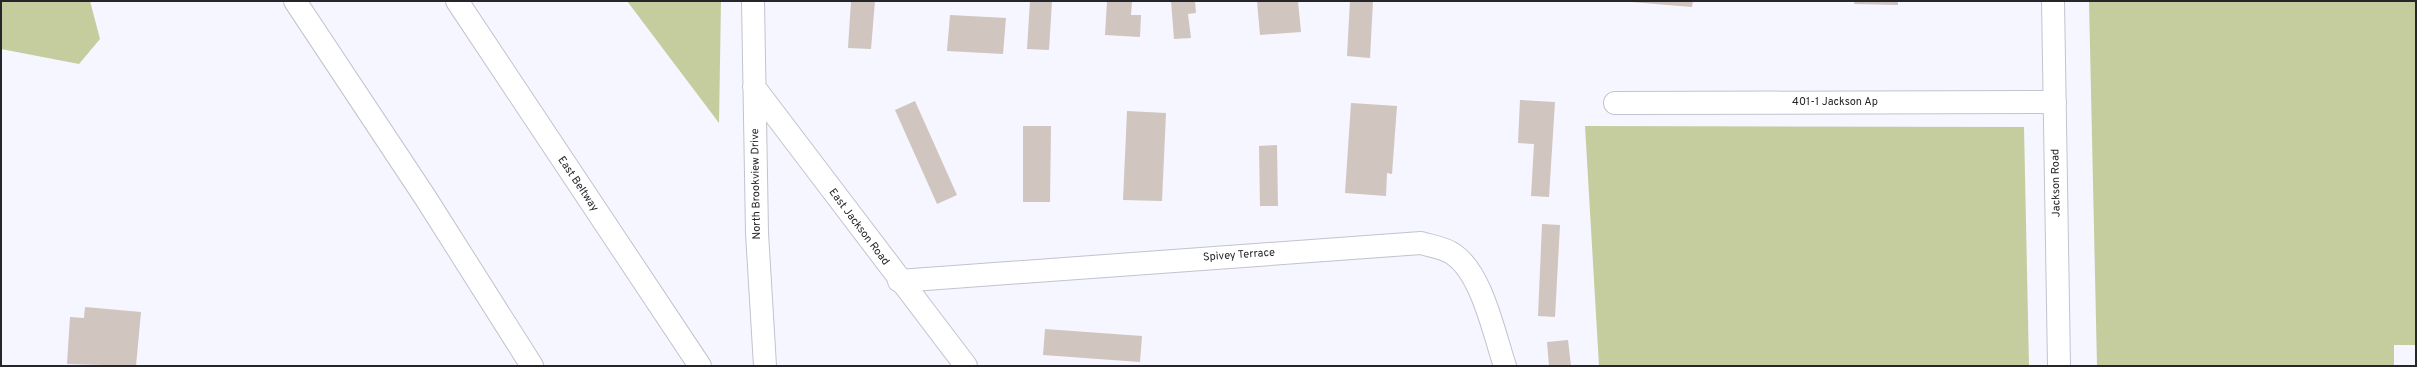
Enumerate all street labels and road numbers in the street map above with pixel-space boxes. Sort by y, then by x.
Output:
street label: 401-1 Jackson Ap [1792,95,1878,109]
street label: North Brookview Drive [748,128,764,240]
street label: Jackson Road [2048,149,2064,217]
street label: East Beltway [554,154,602,214]
street label: East Jackson Road [826,186,892,268]
street label: Spivey Terrace [1203,245,1275,264]

